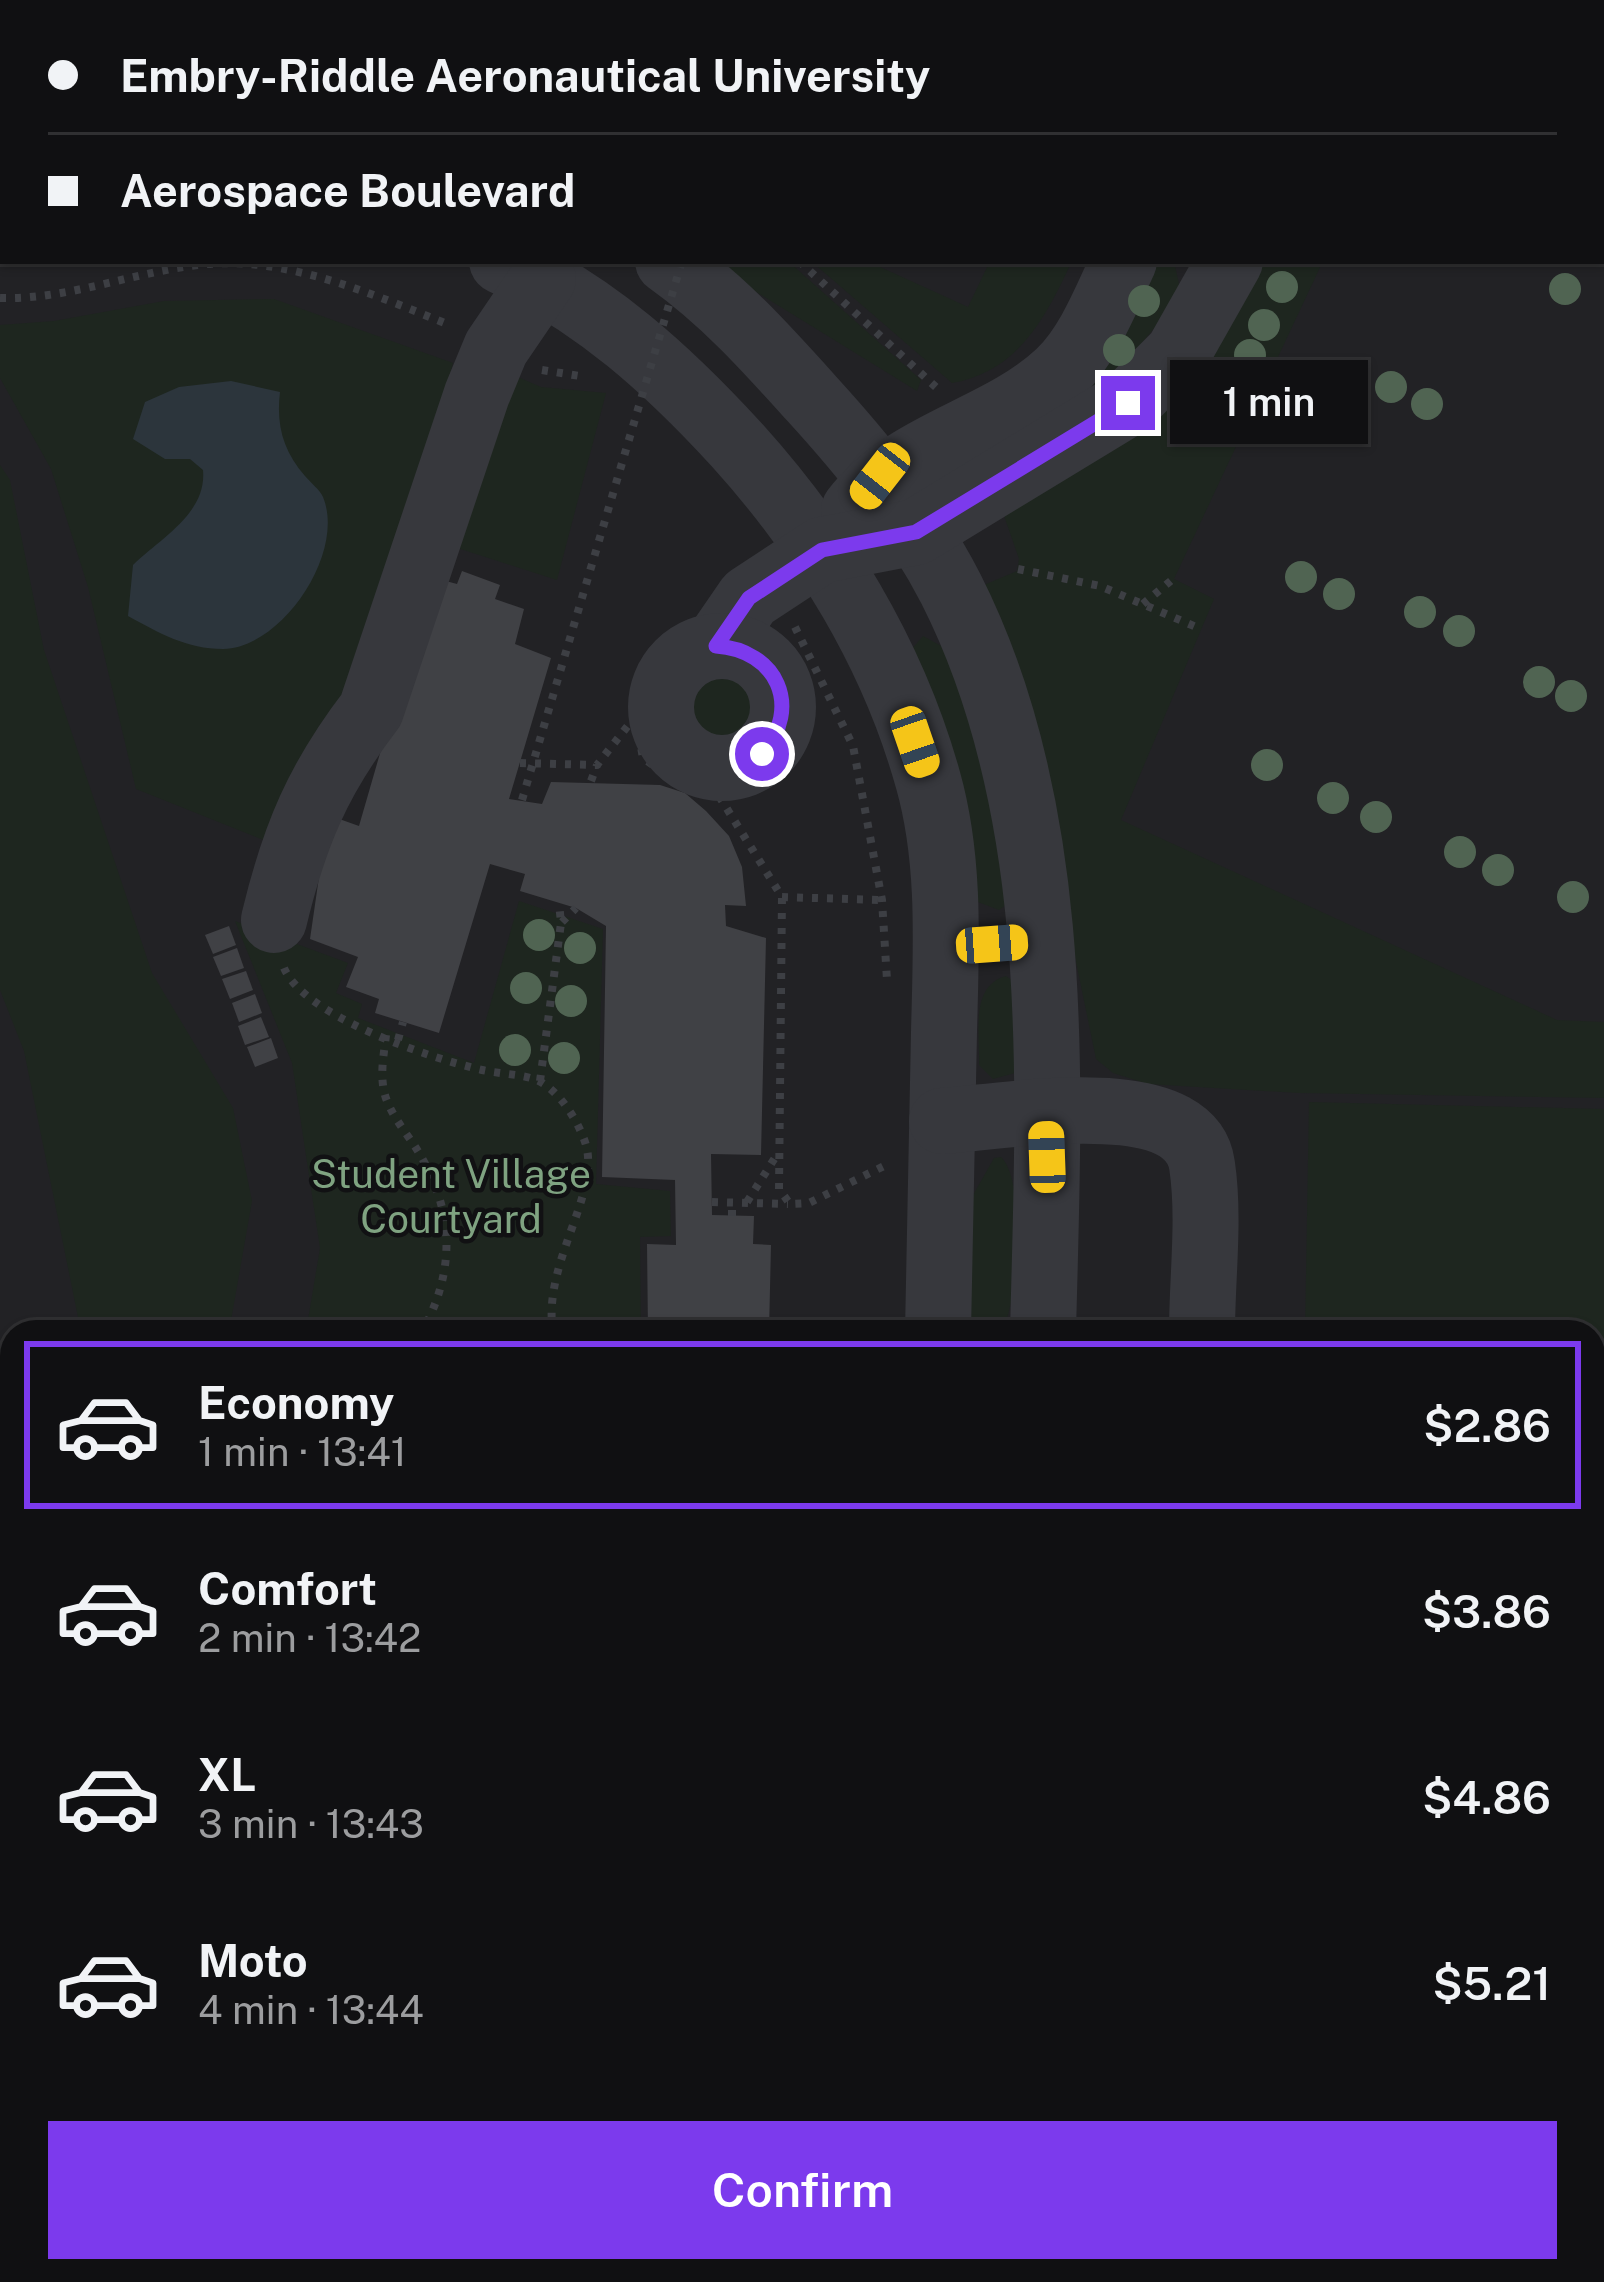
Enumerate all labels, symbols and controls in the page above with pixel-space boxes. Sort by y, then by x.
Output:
text: Embry-Riddle Aeronautical University [120,49,930,102]
text: Aerospace Boulevard [120,164,575,217]
callout: 1 min [1170,361,1368,445]
route end [1101,376,1155,430]
text: 1 min [1223,379,1315,425]
car [844,437,916,515]
car [886,702,944,782]
route start [735,727,789,781]
car [955,924,1029,964]
car [1028,1120,1066,1194]
park label: Student Village Courtyard [311,1151,591,1242]
icon: car [54,1371,162,1479]
text: Economy [198,1376,394,1429]
text: $2.86 [1423,1399,1551,1452]
text: 1 min · 13:41 [198,1429,407,1475]
icon: car [54,1557,162,1665]
text: Comfort [198,1562,377,1615]
text: $3.86 [1422,1585,1551,1638]
text: 2 min · 13:42 [198,1615,421,1661]
icon: car [54,1743,162,1851]
text: XL [198,1748,256,1801]
text: $4.86 [1422,1771,1551,1824]
text: 3 min · 13:43 [198,1801,424,1847]
icon: car [54,1929,162,2037]
text: Moto [198,1934,308,1987]
text: $5.21 [1432,1957,1551,2010]
text: 4 min · 13:44 [198,1987,424,2033]
button: Confirm [48,2121,1557,2259]

